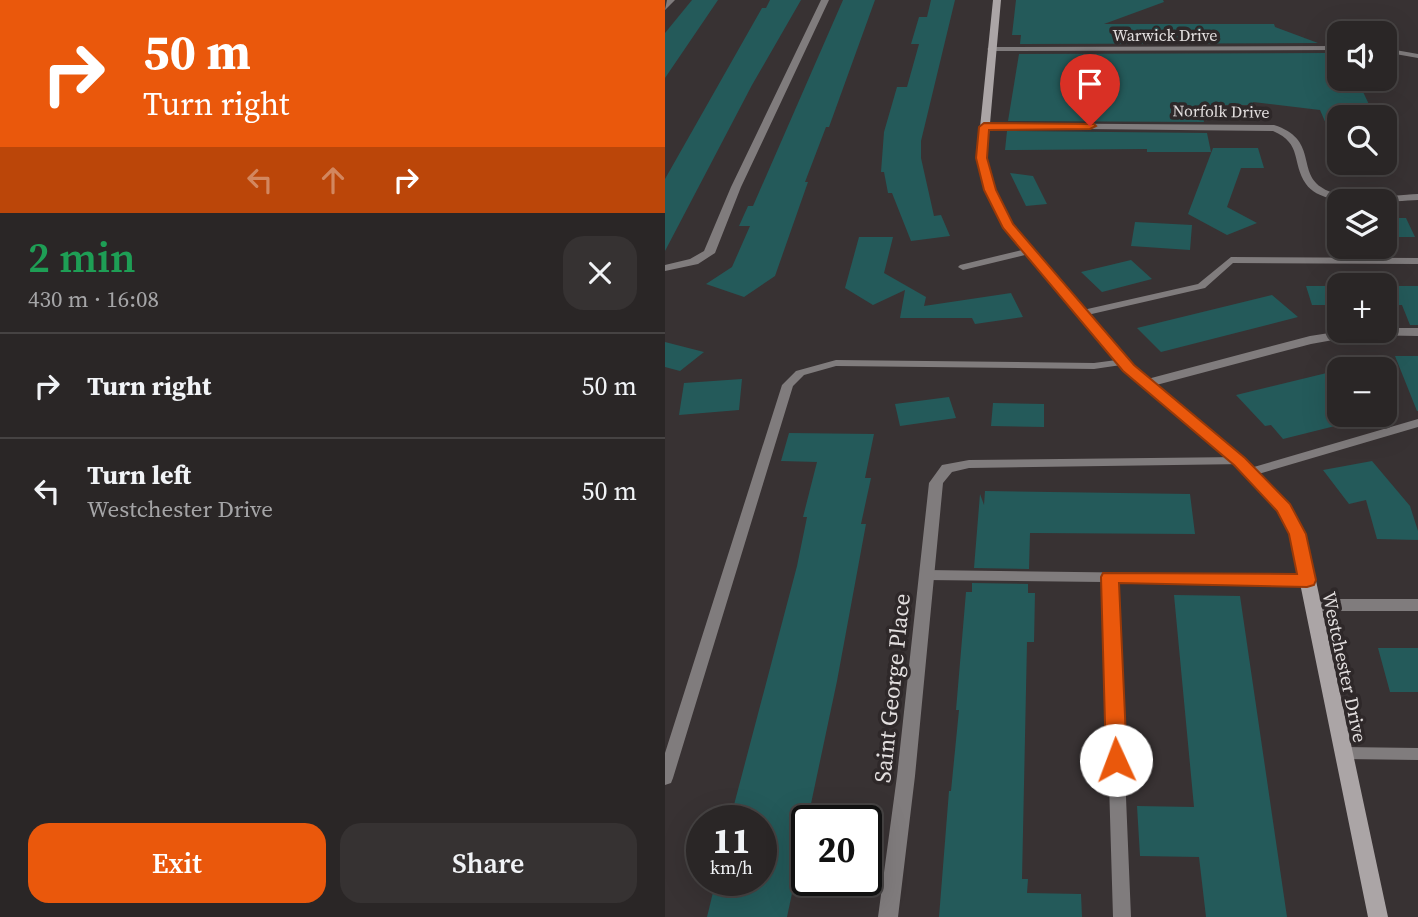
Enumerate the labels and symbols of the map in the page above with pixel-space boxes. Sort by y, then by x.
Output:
street label: Warwick Drive [1113,24,1217,46]
pin [1060,54,1120,126]
street label: Norfolk Drive [1172,99,1270,123]
street label: Westchester Drive [1316,589,1374,745]
street label: Saint George Place [866,592,918,784]
position arrow [1079,723,1153,797]
speed limit sign: 20 [791,805,882,896]

